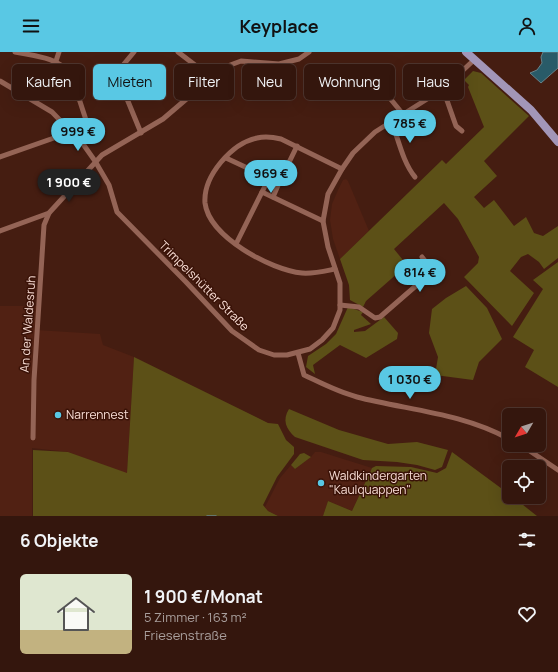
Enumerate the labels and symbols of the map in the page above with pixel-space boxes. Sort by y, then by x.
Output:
pin: 785 € [382,110,438,144]
pin: 999 € [50,118,106,152]
pin: 969 € [243,160,299,194]
pin: 1 900 € [32,169,106,203]
street label: Trimpelshütter Straße [156,237,253,334]
pin: 814 € [392,259,448,293]
street label: An der Waldesruh [16,275,39,373]
pin: 1 030 € [373,366,447,400]
place label: Narrennest [66,406,129,423]
north arrow [502,408,546,452]
marker: Narrennest [53,410,63,420]
place label: Waldkindergarten "Kaulquappen" [329,467,427,498]
marker: Waldkindergarten "Kaulquappen" [316,478,326,488]

